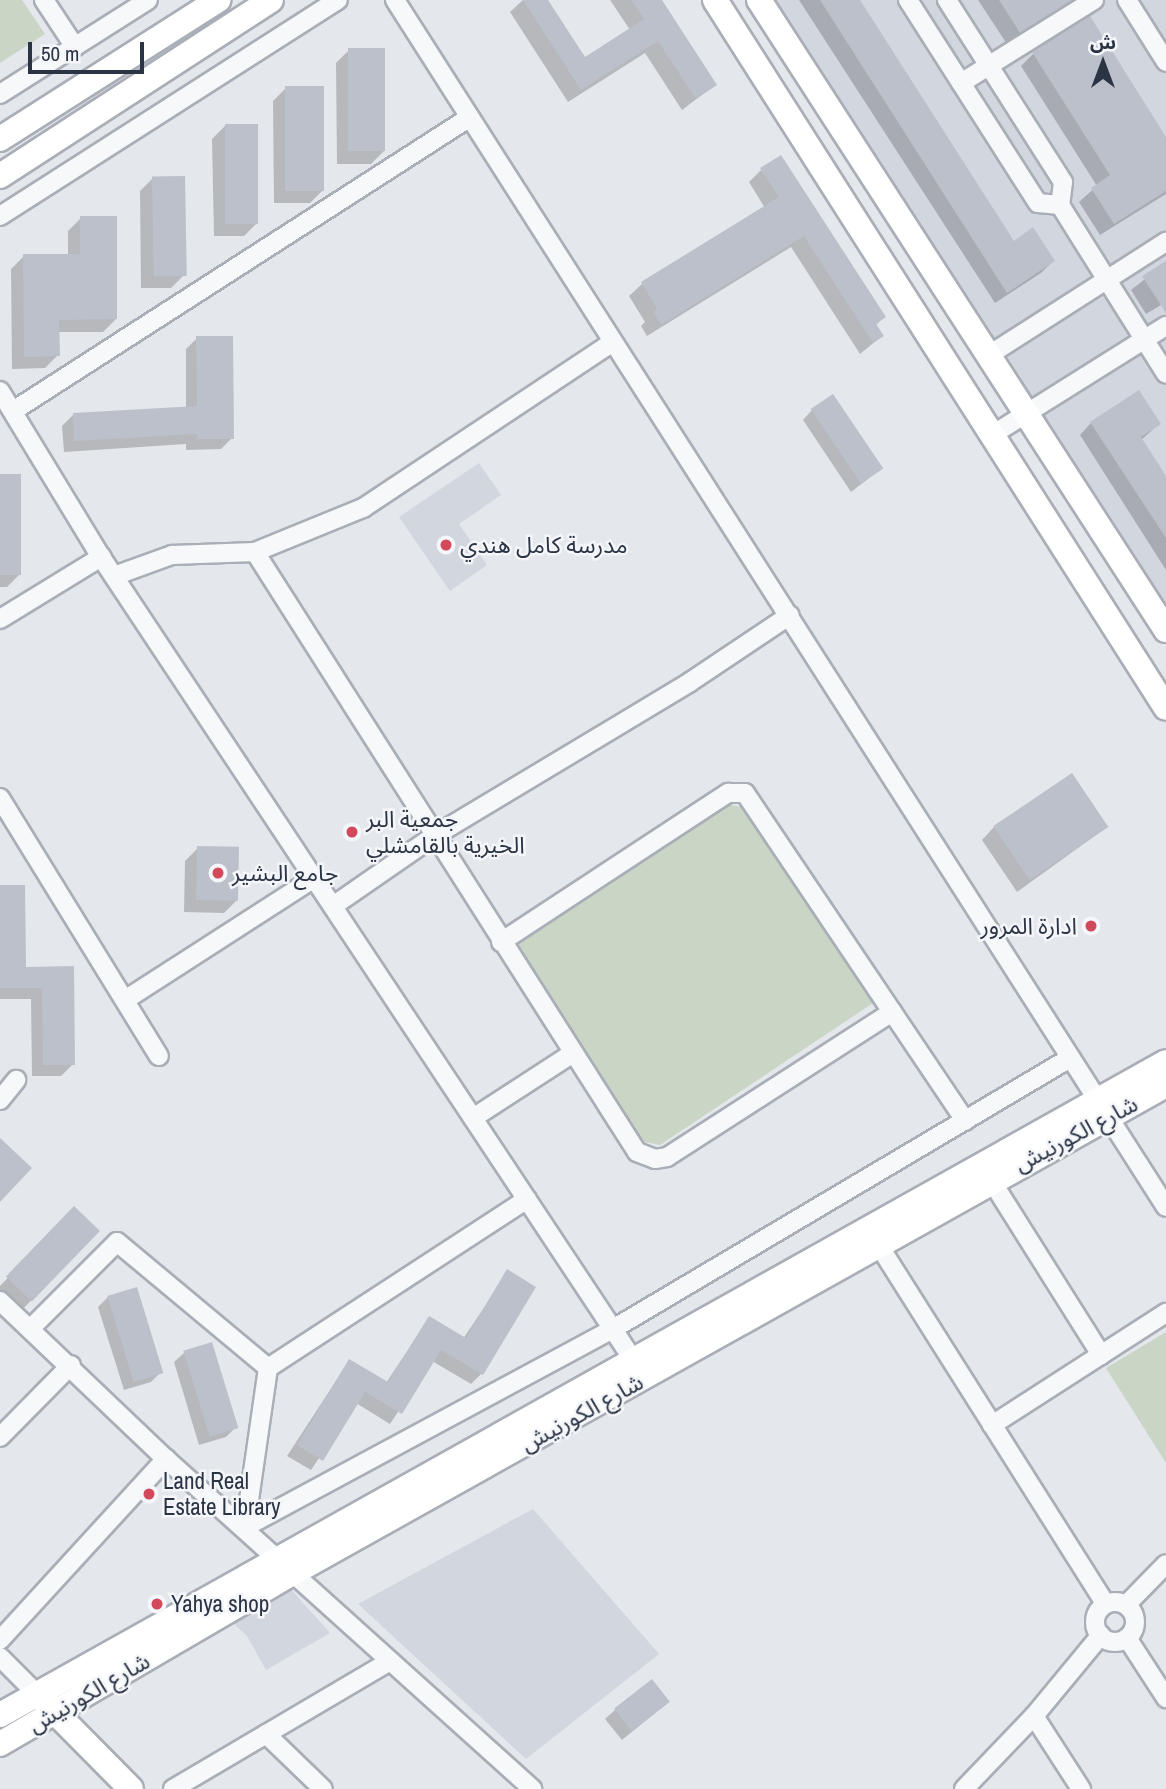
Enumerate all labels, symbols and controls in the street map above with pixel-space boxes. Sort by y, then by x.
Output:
scale bar [32,28,147,72]
north arrow [1068,28,1138,98]
text: ش [1090,29,1116,55]
text: 50 m [41,39,79,68]
place label: مدرسة كامل هندي [460,531,628,559]
marker: مدرسة كامل هندي [438,537,454,553]
place label: جمعية البر الخيرية بالقامشلي [366,805,525,859]
marker: جمعية البر الخيرية بالقامشلي [344,824,360,840]
place label: جامع البشير [232,859,338,887]
marker: جامع البشير [210,865,226,881]
place label: ادارة المرور [980,912,1077,940]
marker: ادارة المرور [1083,918,1099,934]
street label: شارع الكورنيش [1010,1090,1142,1178]
street label: شارع الكورنيش [516,1368,648,1458]
place label: Land Real Estate Library [163,1467,280,1521]
marker: Land Real Estate Library [141,1486,157,1502]
place label: Yahya shop [171,1590,269,1618]
marker: Yahya shop [149,1596,165,1612]
street label: شارع الكورنيش [23,1647,155,1739]

